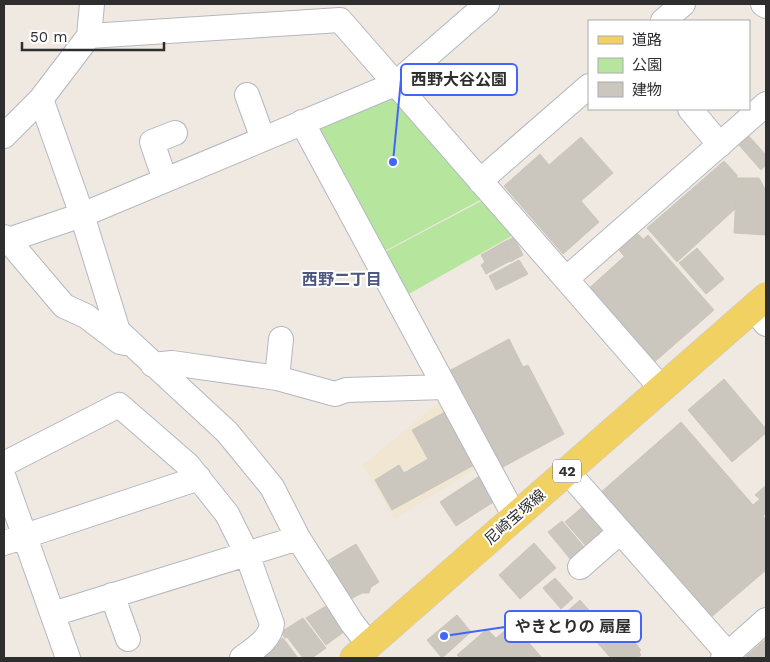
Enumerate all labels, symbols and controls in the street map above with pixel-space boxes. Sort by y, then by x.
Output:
scale bar [22,20,165,52]
legend [588,20,750,110]
text: 50 m [30,28,67,46]
text: 道路 [632,31,662,49]
text: 公園 [632,56,662,74]
callout: 西野大谷公園 [401,64,517,95]
text: 西野大谷公園 [411,70,507,89]
text: 建物 [632,81,662,99]
district label: 西野二丁目 [302,270,382,289]
road number: 42 [553,460,581,482]
street label: 尼崎宝塚線 [481,486,549,548]
callout: やきとりの 扇屋 [505,611,641,642]
text: やきとりの 扇屋 [515,617,631,636]

